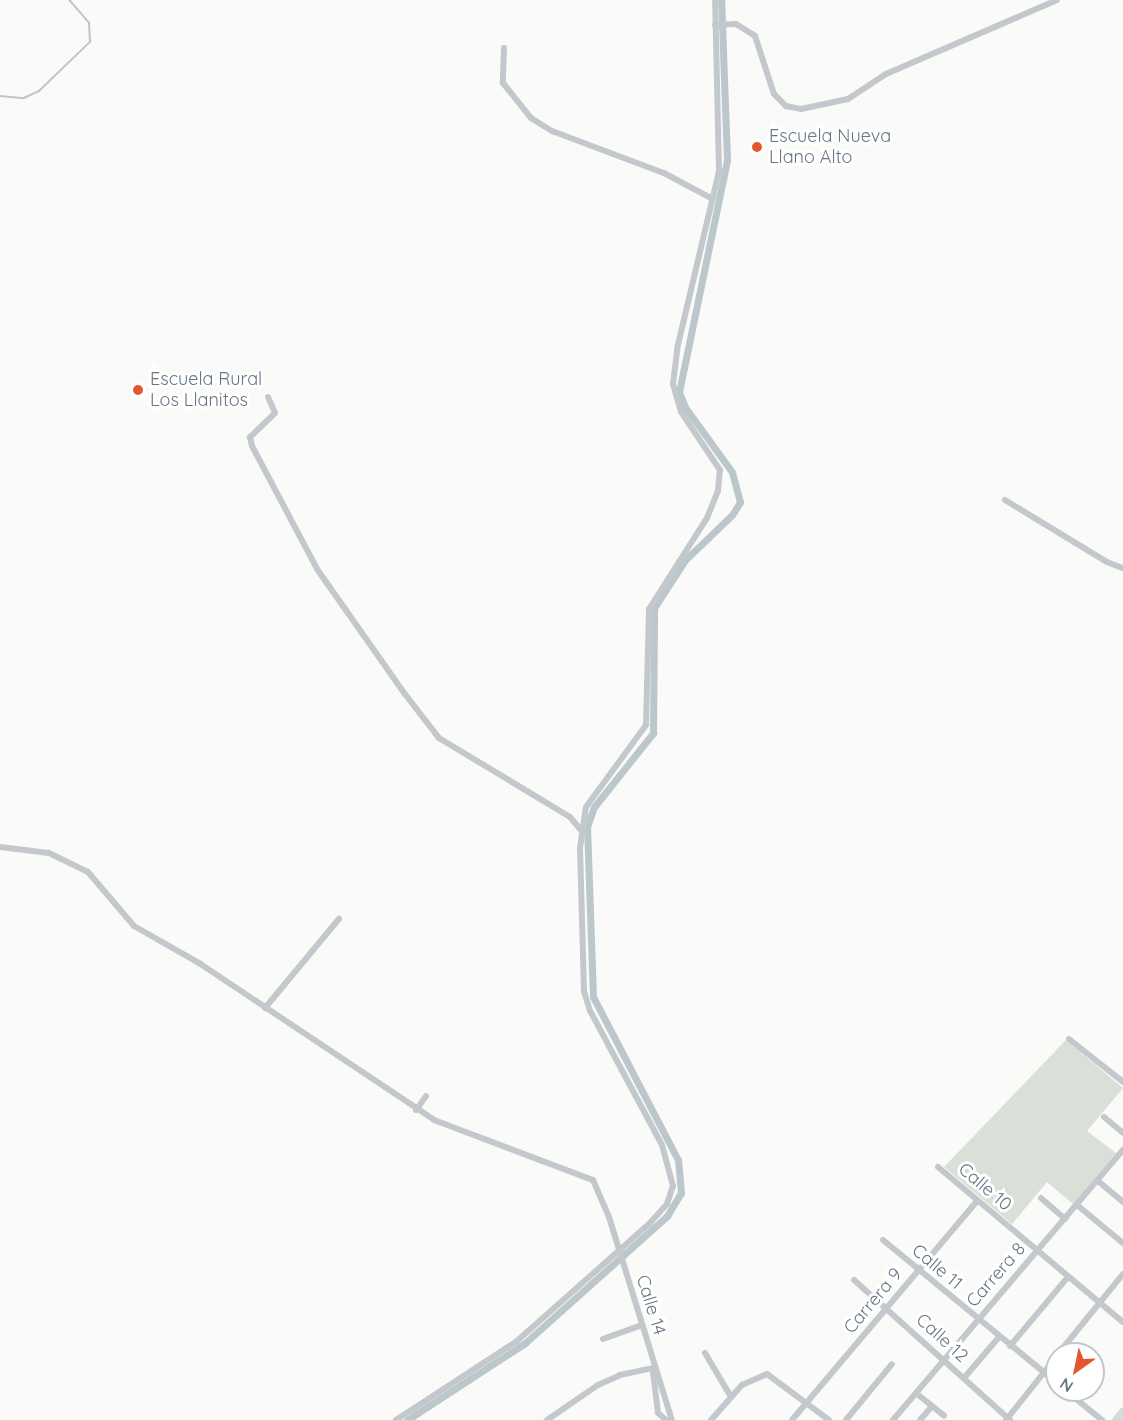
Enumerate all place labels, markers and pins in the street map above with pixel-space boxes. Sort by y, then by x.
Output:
place label: Escuela Nueva Llano Alto [769,126,891,168]
marker: Escuela Nueva Llano Alto [750,140,764,154]
place label: Escuela Rural Los Llanitos [150,369,262,412]
marker: Escuela Rural Los Llanitos [131,383,145,397]

